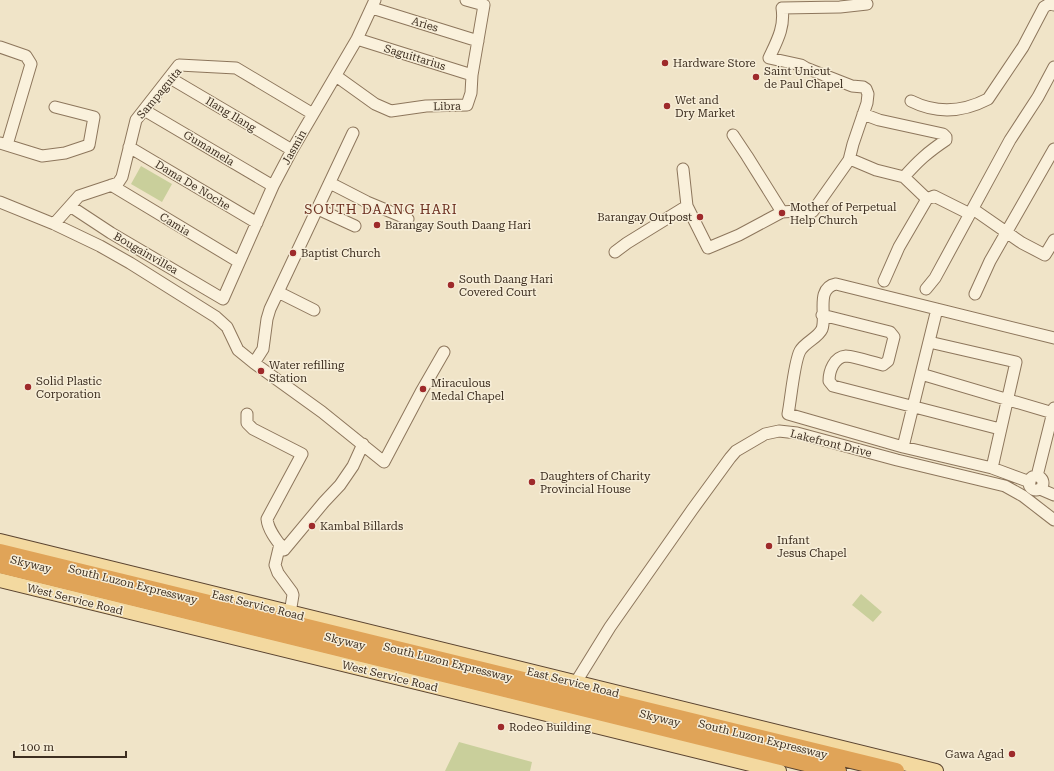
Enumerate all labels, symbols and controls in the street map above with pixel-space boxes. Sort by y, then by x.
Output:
street label: Aries [410,14,440,35]
street label: Saguittarius [382,42,447,73]
place label: Hardware Store [673,57,756,70]
marker: Hardware Store [660,58,670,68]
street label: Sampaguita [134,65,184,121]
place label: Saint Unicut de Paul Chapel [764,65,844,91]
marker: Saint Unicut de Paul Chapel [751,72,761,82]
street label: Ilang Ilang [203,94,259,135]
place label: Wet and Dry Market [675,94,735,120]
street label: Libra [433,100,461,113]
marker: Wet and Dry Market [662,101,672,111]
street label: Gumamela [181,128,237,169]
street label: Jasmin [280,128,309,167]
street label: Dama De Noche [153,158,233,213]
place label: Mother of Perpetual Help Church [790,201,897,227]
district label: SOUTH DAANG HARI [304,202,458,217]
marker: Mother of Perpetual Help Church [777,208,787,218]
street label: Camia [157,210,192,239]
place label: Barangay Outpost [597,211,692,224]
marker: Barangay Outpost [695,212,705,222]
place label: Barangay South Daang Hari [385,219,531,232]
marker: Barangay South Daang Hari [372,220,382,230]
street label: Bougainvillea [111,230,180,277]
place label: Baptist Church [301,247,381,260]
marker: Baptist Church [288,248,298,258]
place label: South Daang Hari Covered Court [459,273,554,299]
marker: South Daang Hari Covered Court [446,280,456,290]
place label: Water refilling Station [269,359,345,385]
marker: Water refilling Station [256,366,266,376]
place label: Solid Plastic Corporation [36,375,102,401]
place label: Miraculous Medal Chapel [431,377,505,403]
marker: Solid Plastic Corporation [23,382,33,392]
marker: Miraculous Medal Chapel [418,384,428,394]
street label: Lakefront Drive [789,427,873,460]
place label: Daughters of Charity Provincial House [540,470,651,496]
marker: Daughters of Charity Provincial House [527,477,537,487]
place label: Kambal Billards [320,520,403,533]
marker: Kambal Billards [307,521,317,531]
place label: Infant Jesus Chapel [777,534,847,560]
marker: Infant Jesus Chapel [764,541,774,551]
street label: Skyway [9,553,53,576]
street label: South Luzon Expressway [67,562,199,607]
street label: West Service Road [26,581,124,618]
street label: East Service Road [210,588,305,623]
street label: Skyway [323,630,367,653]
street label: South Luzon Expressway [382,640,514,685]
street label: West Service Road [341,658,439,695]
street label: East Service Road [525,665,620,700]
street label: Skyway [638,707,682,730]
street label: South Luzon Expressway [697,717,829,762]
place label: Rodeo Building [509,721,592,734]
marker: Rodeo Building [496,722,506,732]
scale bar [14,733,126,759]
text: 100 m [20,740,54,754]
place label: Gawa Agad [945,748,1004,761]
marker: Gawa Agad [1007,749,1017,759]

